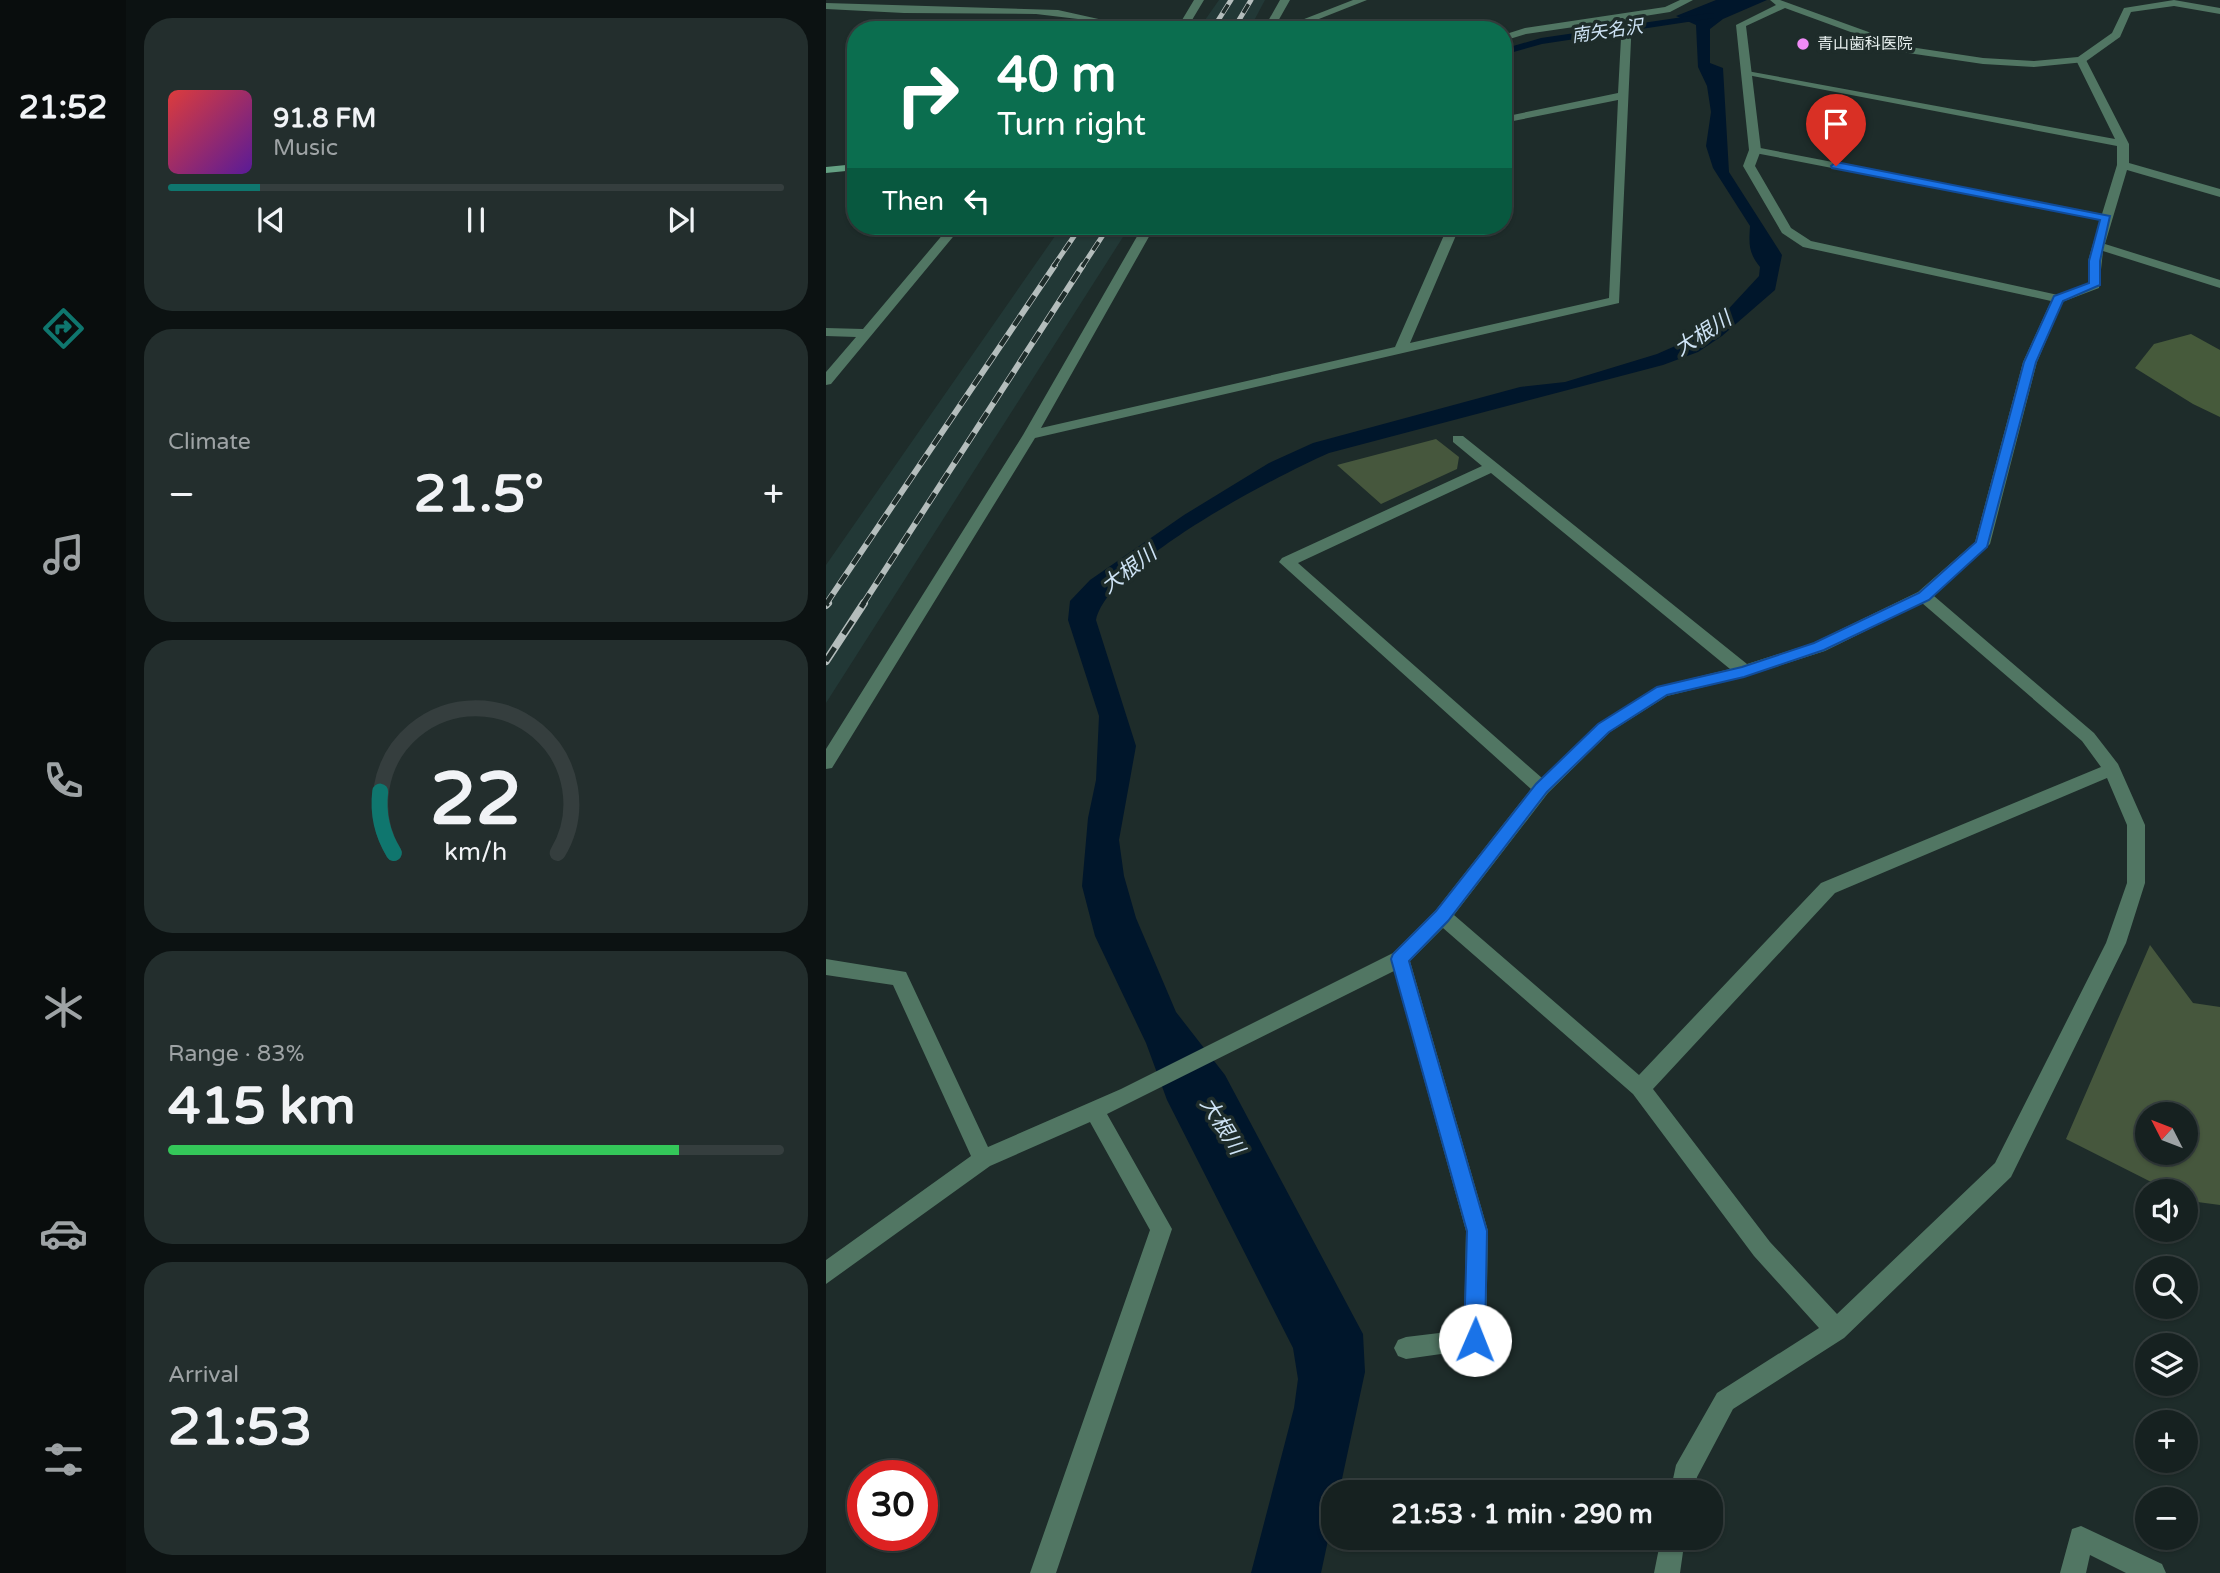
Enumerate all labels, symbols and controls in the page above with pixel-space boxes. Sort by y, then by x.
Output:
water label: 南矢名沢 [1570,15,1646,47]
place label: 青山歯科医院 [1817,34,1913,54]
marker: 青山歯科医院 [1795,36,1811,52]
text: 40 m [997,46,1116,105]
icon: right [882,49,973,140]
text: 21:52 [19,89,107,127]
pin [1806,94,1866,166]
text: 91.8 FM [273,103,376,134]
icon: arrive [1817,105,1855,143]
text: Turn right [997,106,1146,144]
text: Music [273,134,338,162]
icon: left [958,182,996,220]
text: Then [882,186,944,217]
icon: previous [252,201,290,239]
icon: pause [457,201,495,239]
icon: next [662,201,700,239]
icon: directions [39,304,88,353]
water label: 大根川 [1670,305,1738,362]
text: Climate [168,428,251,456]
text: 21.5° [414,463,544,526]
text: − [168,472,195,518]
text: + [763,472,784,518]
icon: music [39,530,88,579]
water label: 大根川 [1096,540,1163,599]
icon: phone [39,756,88,805]
text: 22 [430,756,522,844]
text: km/h [445,836,507,866]
icon: climate [39,983,88,1032]
text: Range · 83% [168,1040,304,1068]
text: 415 km [168,1075,356,1138]
water label: 大根川 [1195,1093,1250,1161]
north arrow [2135,1102,2198,1166]
map controls [2135,1102,2198,1550]
button: sound [2135,1179,2198,1242]
icon: car [39,1209,88,1258]
button: search [2135,1256,2198,1319]
position arrow [1438,1303,1512,1377]
button: layers [2135,1333,2198,1396]
text: Arrival [168,1361,239,1389]
text: 21:53 [168,1396,312,1459]
button: + [2135,1410,2198,1473]
icon: filters [39,1435,88,1484]
speed limit sign: 30 [847,1460,938,1551]
button: − [2135,1487,2198,1550]
text: 21:53 · 1 min · 290 m [1391,1499,1653,1530]

